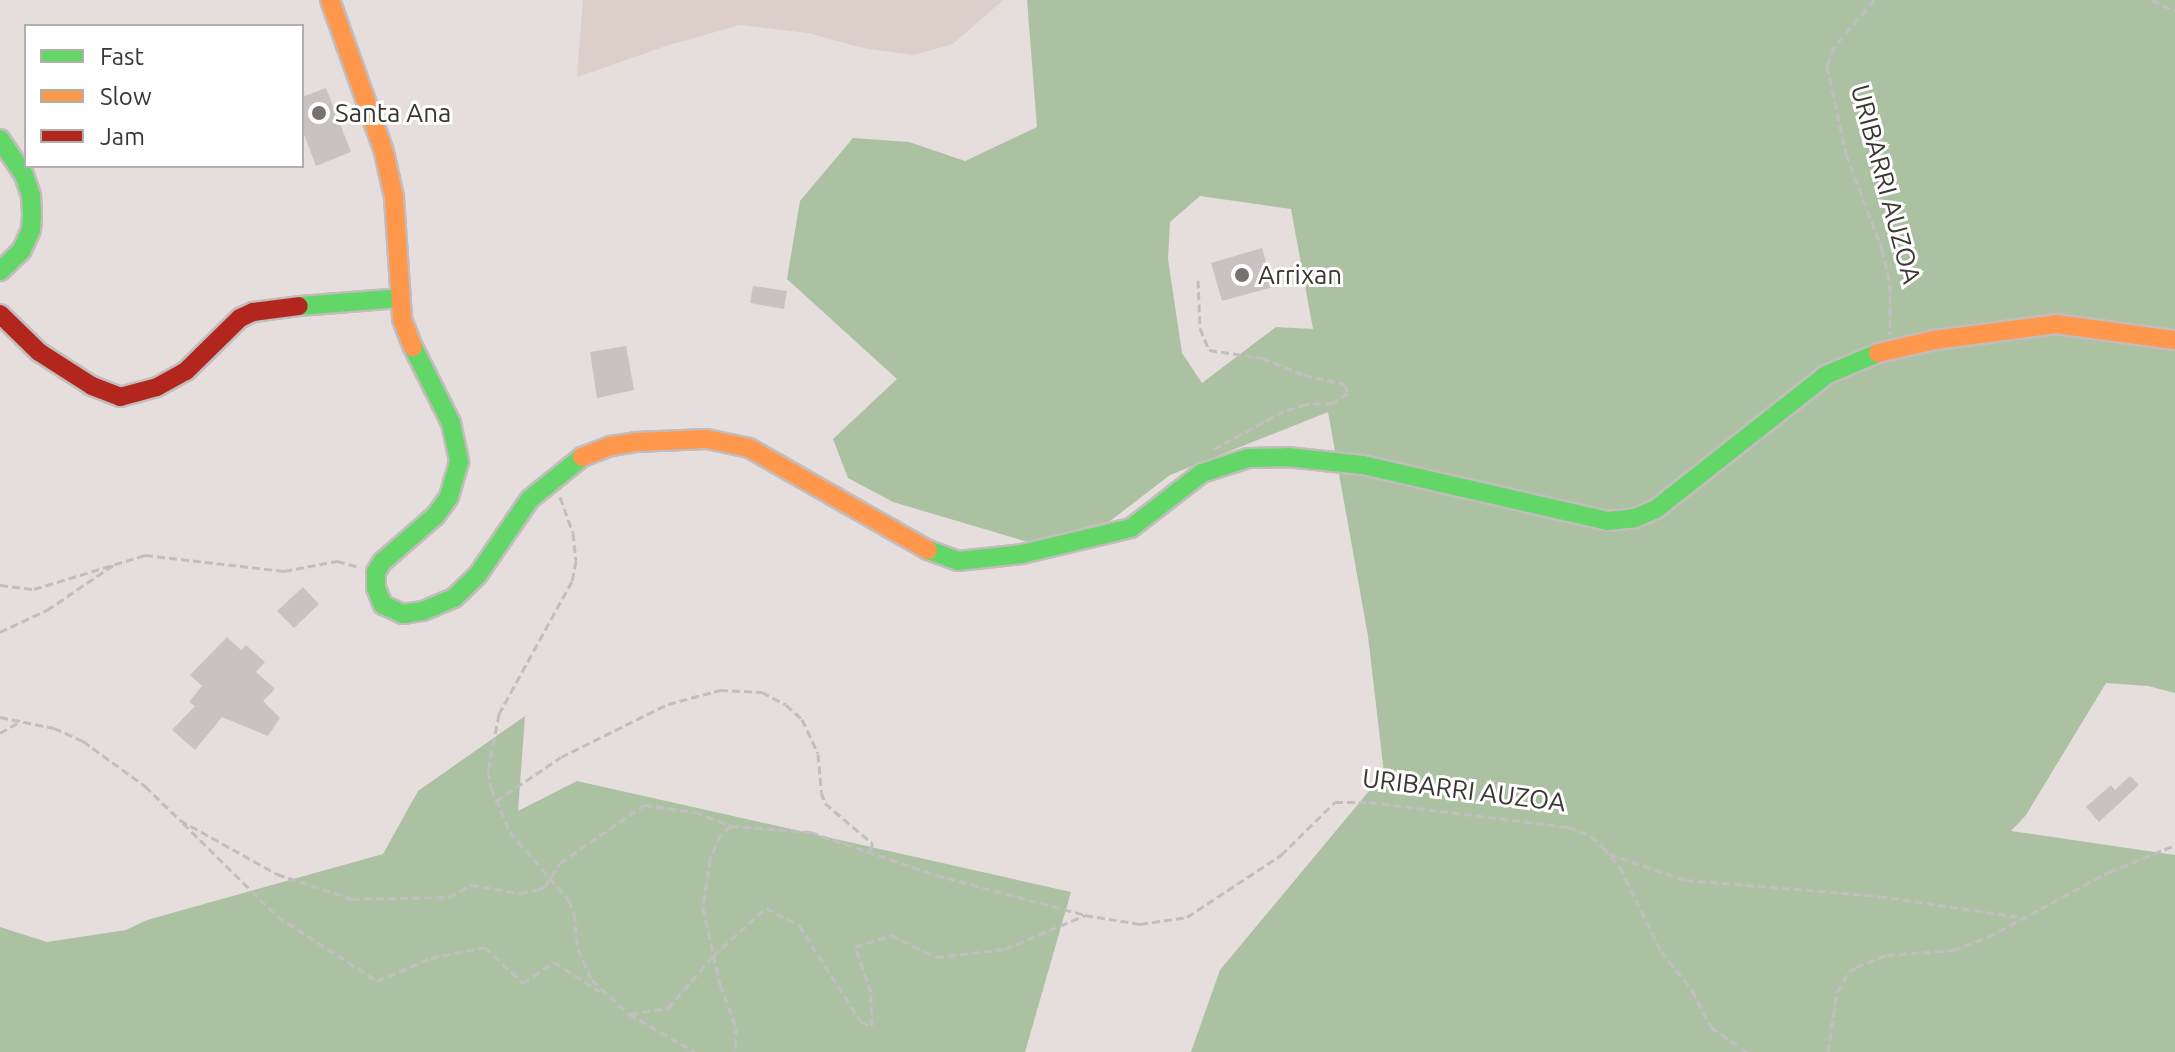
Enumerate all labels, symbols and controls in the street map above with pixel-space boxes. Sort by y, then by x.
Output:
legend [24,24,304,168]
text: Fast [100,43,144,70]
street label: URIBARRI AUZOA [1844,81,1928,287]
text: Slow [100,83,152,110]
place label: Santa Ana [335,97,451,129]
marker: Santa Ana [310,104,328,122]
text: Jam [100,123,145,150]
place label: Arrixan [1258,259,1342,291]
marker: Arrixan [1233,266,1251,284]
street label: URIBARRI AUZOA [1360,762,1568,818]

